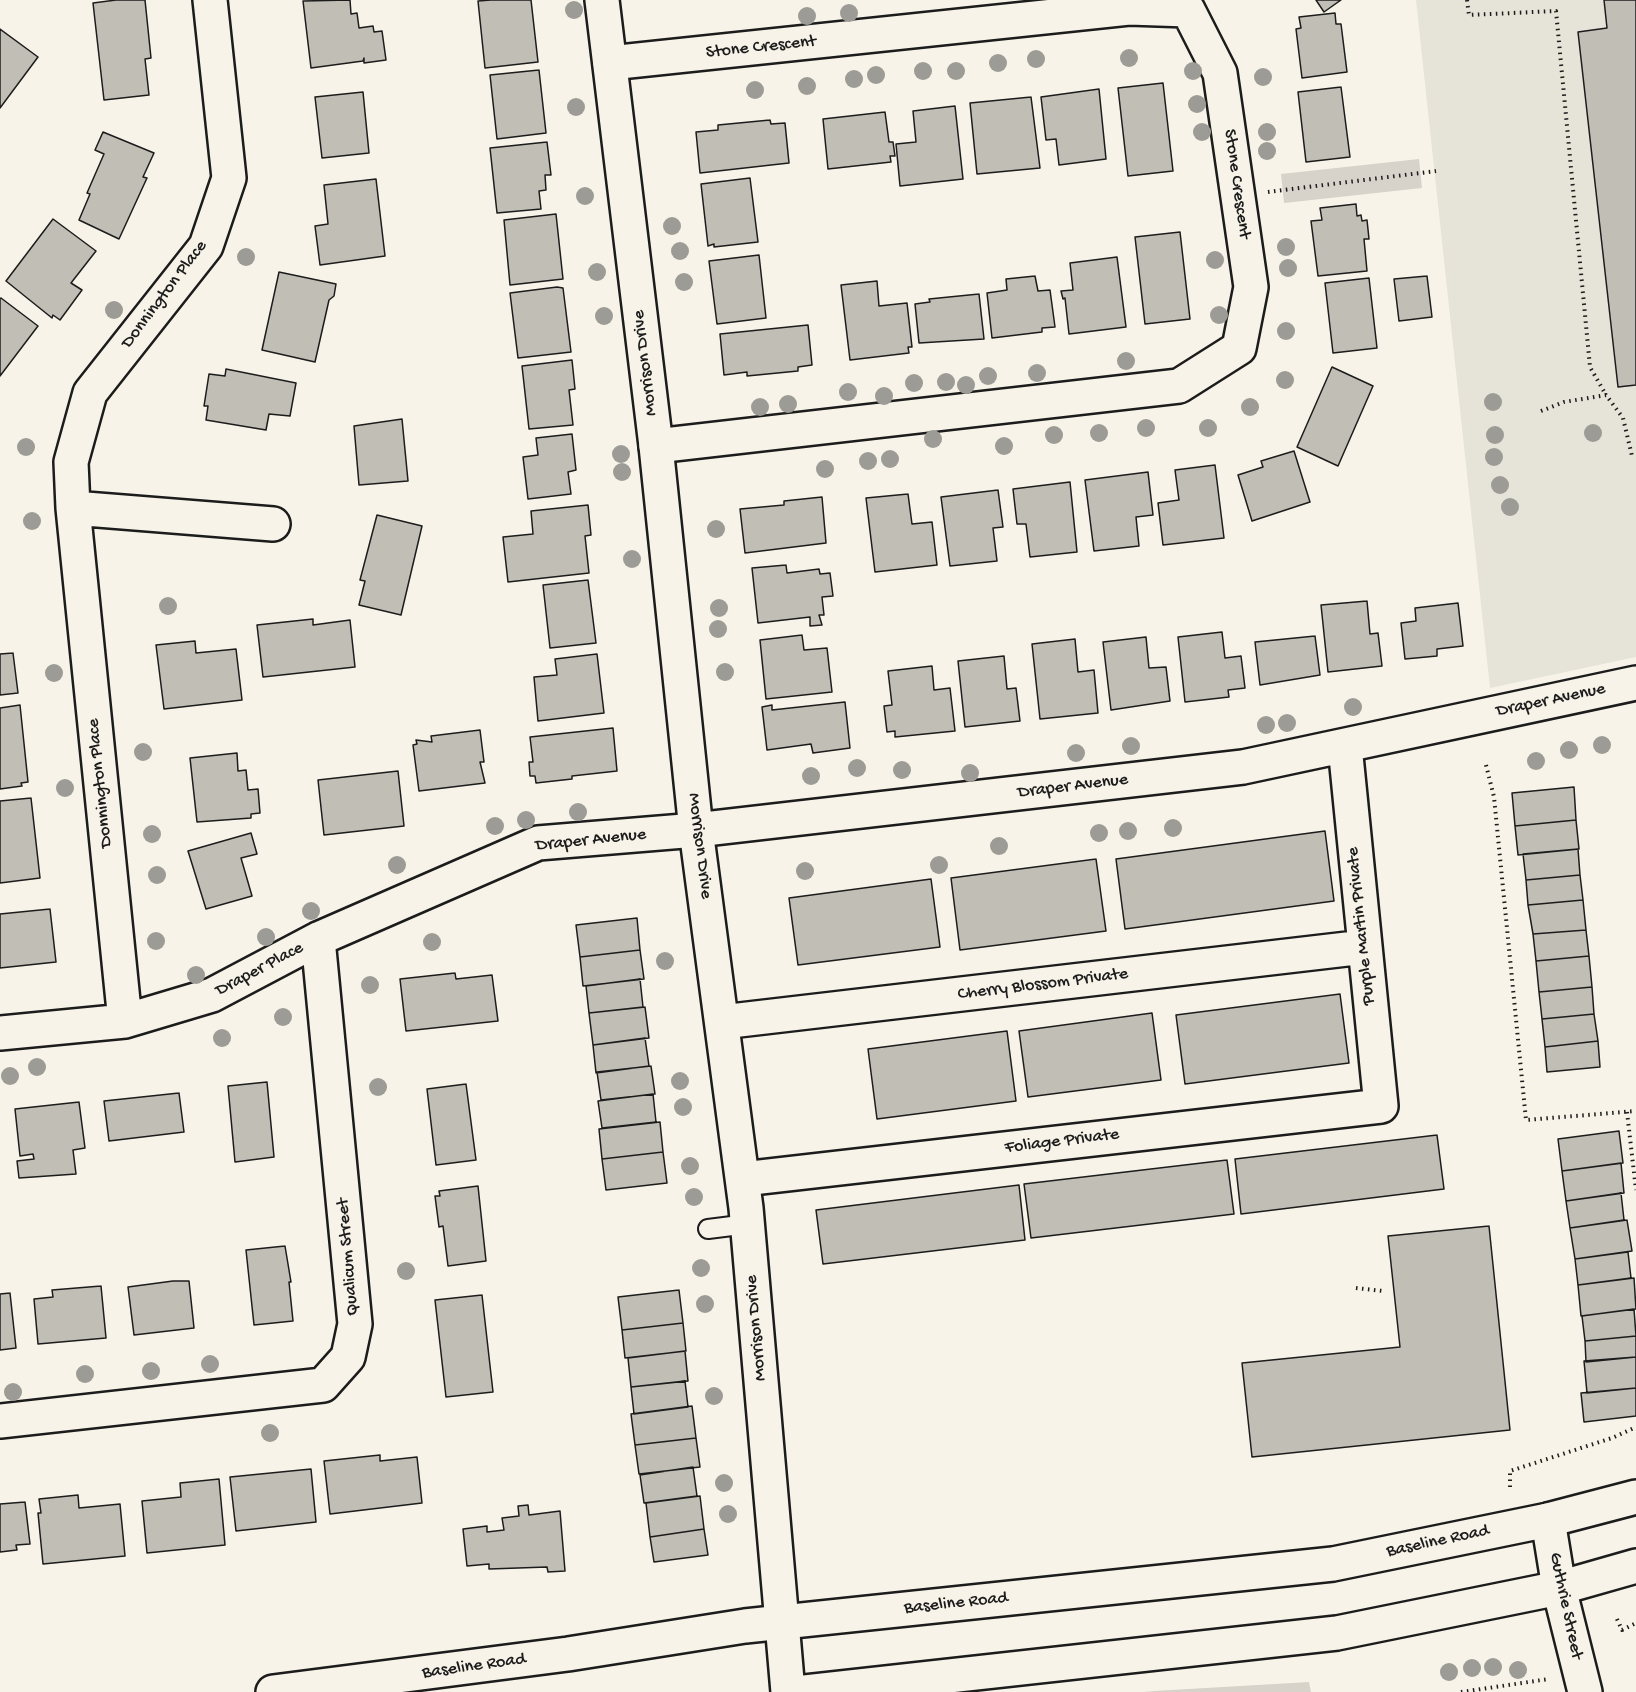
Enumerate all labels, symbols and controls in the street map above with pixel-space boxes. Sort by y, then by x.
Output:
street label: Stone Crescent [705,31,817,65]
street label: Stone Crescent [1218,128,1254,240]
street label: Donnington Place [117,237,213,353]
street label: Morrison Drive [629,309,663,417]
street label: Draper Avenue [1494,679,1608,723]
street label: Donnington Place [83,717,119,849]
street label: Draper Avenue [1017,770,1129,804]
street label: Morrison Drive [682,792,716,900]
street label: Draper Avenue [535,824,647,858]
street label: Purple Martin Private [1343,846,1381,1006]
street label: Draper Place [212,938,308,1002]
street label: Cherry Blossom Private [957,964,1129,1006]
street label: Foliage Private [1004,1124,1120,1160]
street label: Qualicum Street [333,1197,365,1317]
street label: Morrison Drive [742,1274,772,1382]
street label: Baseline Road [1385,1521,1491,1563]
street label: Guthrie Street [1543,1551,1587,1661]
street label: Baseline Road [903,1588,1009,1620]
street label: Baseline Road [421,1649,527,1685]

